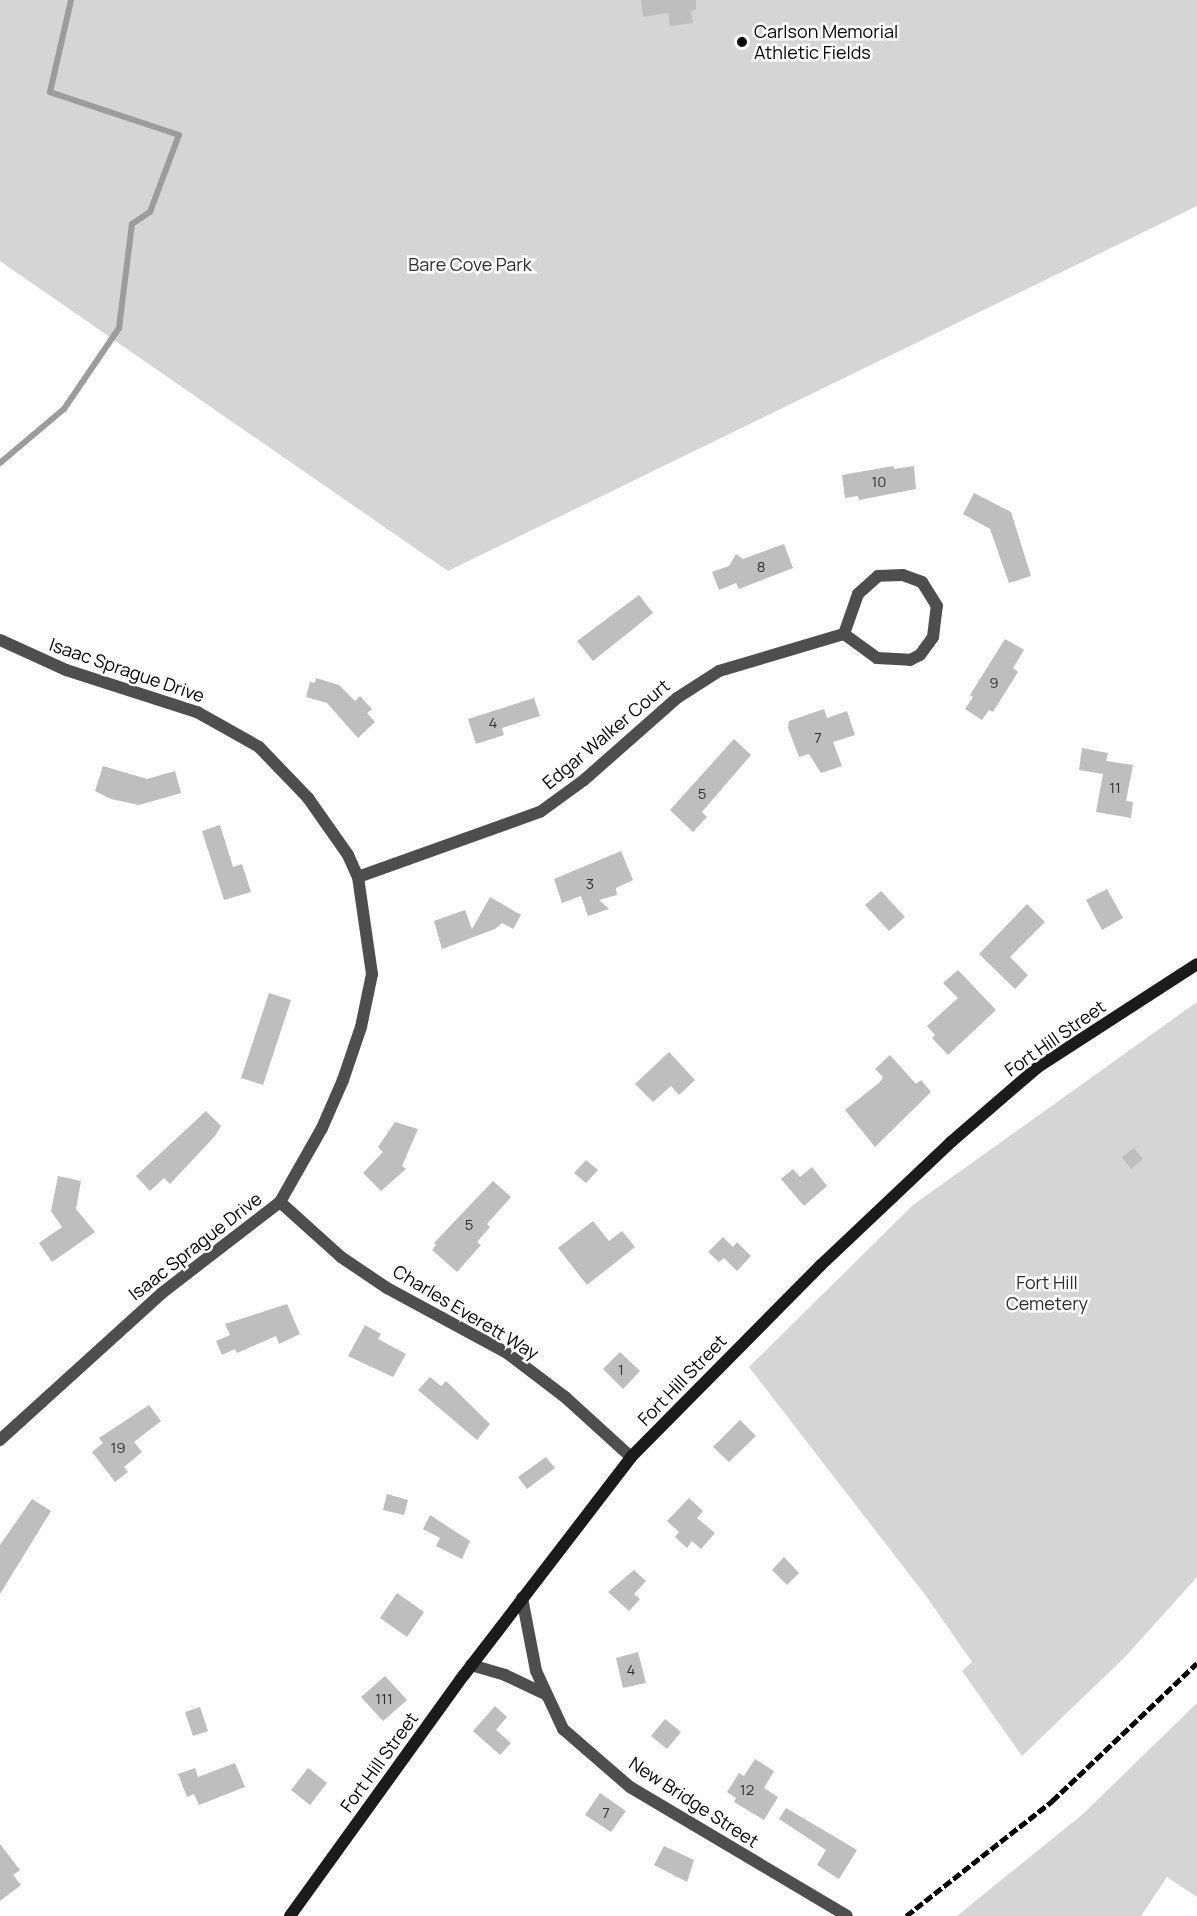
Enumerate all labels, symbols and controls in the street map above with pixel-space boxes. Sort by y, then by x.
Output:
place label: Carlson Memorial Athletic Fields [754,21,898,63]
marker: Carlson Memorial Athletic Fields [735,35,749,49]
park label: Bare Cove Park [408,253,532,275]
house number: 10 [872,473,886,491]
house number: 8 [757,558,765,576]
street label: Isaac Sprague Drive [47,633,207,707]
house number: 9 [989,674,999,692]
street label: Edgar Walker Court [538,675,674,793]
house number: 4 [489,714,497,732]
house number: 7 [814,729,822,747]
house number: 11 [1109,779,1121,797]
house number: 5 [698,785,706,803]
house number: 3 [586,875,594,893]
street label: Fort Hill Street [1000,995,1110,1081]
street label: Isaac Sprague Drive [124,1187,266,1305]
house number: 5 [465,1216,473,1234]
street label: Charles Everett Way [389,1260,543,1364]
park label: Fort Hill Cemetery [1006,1272,1088,1314]
street label: Fort Hill Street [633,1330,731,1430]
house number: 1 [618,1361,624,1379]
house number: 19 [110,1439,126,1457]
house number: 4 [627,1661,635,1679]
house number: 111 [375,1690,393,1708]
street label: Fort Hill Street [336,1708,422,1816]
street label: New Bridge Street [625,1752,763,1852]
house number: 12 [740,1781,754,1799]
house number: 7 [602,1804,610,1822]

